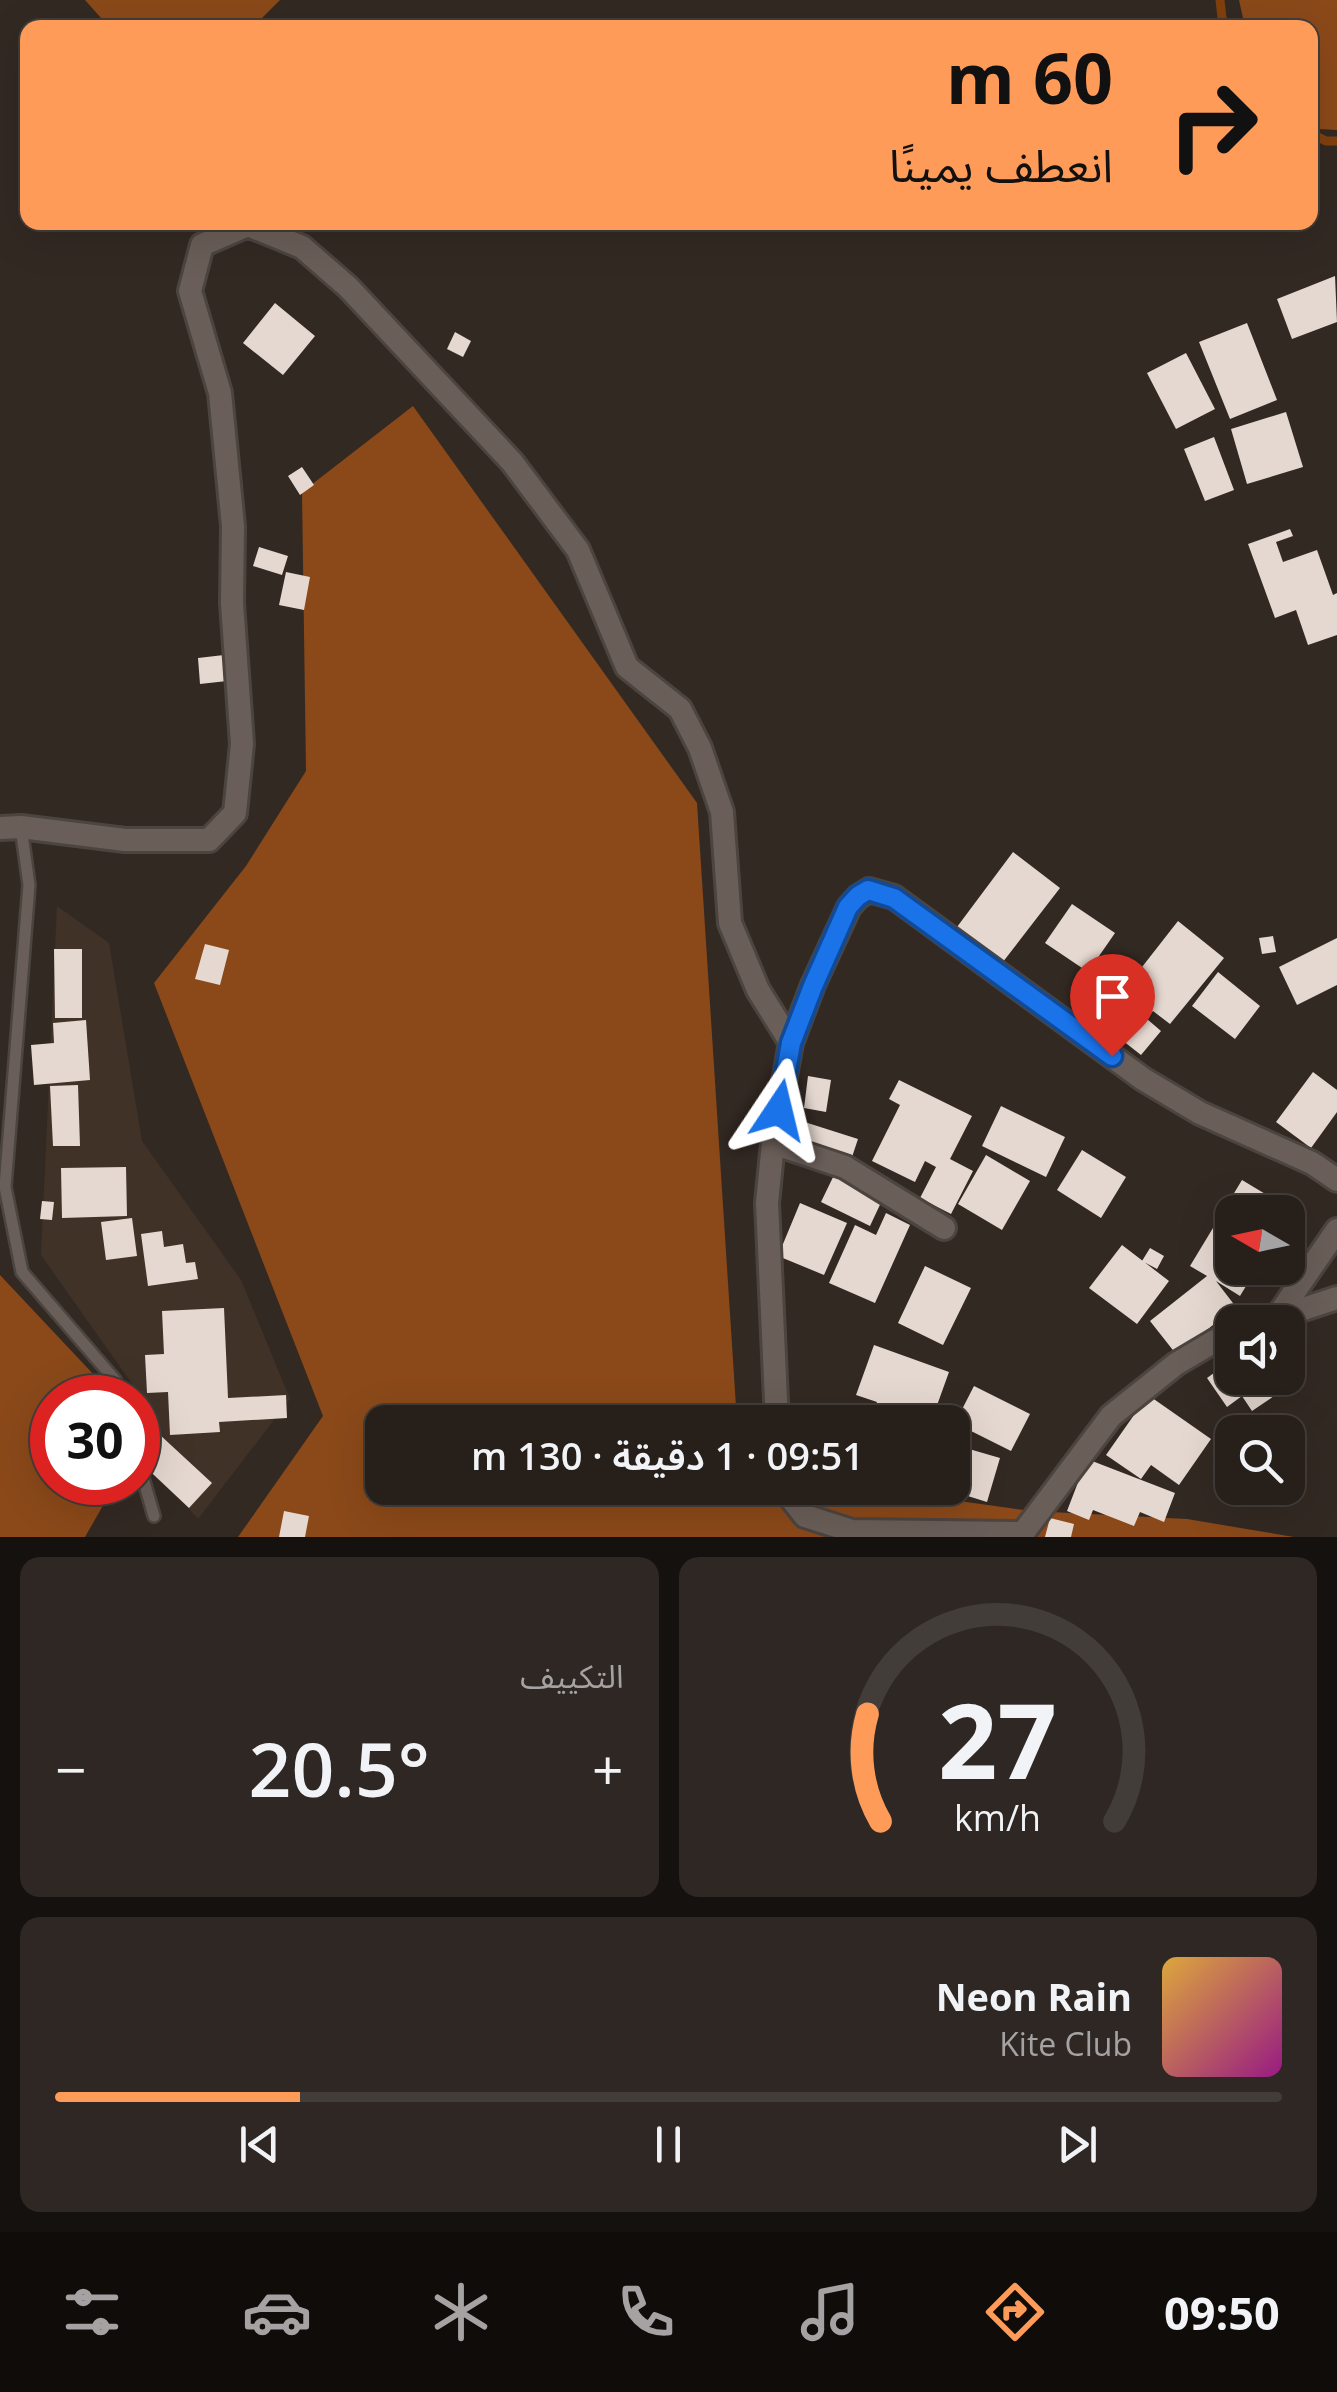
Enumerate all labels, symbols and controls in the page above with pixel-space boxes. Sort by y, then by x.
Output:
text: 60 m [946,29,1113,125]
icon: right [1148,60,1278,190]
text: انعطف يمينًا [889,134,1113,195]
pin [1070,954,1155,1057]
icon: arrive [1085,969,1140,1024]
position arrow [727,1058,831,1162]
north arrow [1215,1195,1305,1285]
map controls [1215,1195,1305,1505]
button: sound [1215,1305,1305,1395]
speed limit sign: 30 [30,1375,160,1505]
button: search [1215,1415,1305,1505]
text: 09:51 · 1 دقيقة · 130 m [471,1429,864,1481]
text: التكييف [520,1654,624,1697]
text: 27 [938,1668,1057,1809]
text: 20.5° [249,1717,430,1819]
text: − [55,1731,86,1806]
text: + [592,1731,624,1806]
text: km/h [954,1793,1041,1841]
text: Neon Rain [936,1970,1132,2022]
text: Kite Club [999,2022,1132,2065]
icon: previous [232,2117,287,2172]
icon: pause [641,2117,696,2172]
icon: next [1050,2117,1105,2172]
icon: filters [57,2277,127,2347]
icon: car [242,2277,312,2347]
icon: climate [426,2277,496,2347]
icon: phone [611,2277,681,2347]
icon: music [795,2277,865,2347]
icon: directions [980,2277,1050,2347]
text: 09:50 [1164,2282,1280,2343]

